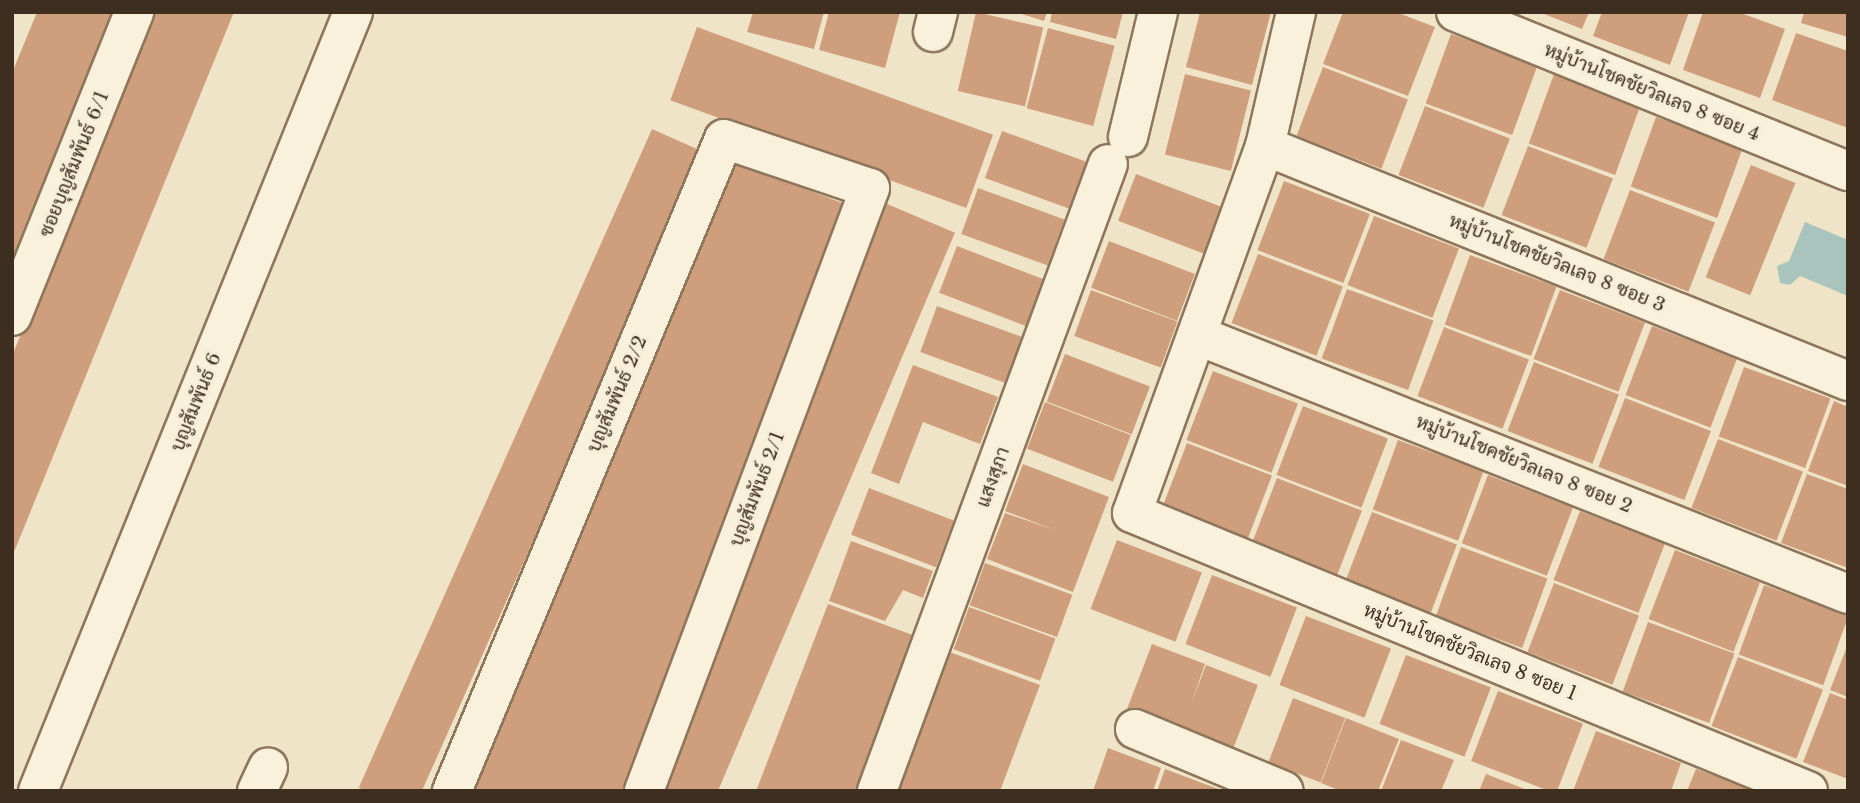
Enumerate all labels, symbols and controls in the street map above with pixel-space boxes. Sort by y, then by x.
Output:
street label: หมู่บ้านโชคชัยวิลเลจ 8 ซอย 4 [1541,38,1763,146]
street label: ซอยบุญสัมพันธ์ 6/1 [34,88,114,240]
street label: หมู่บ้านโชคชัยวิลเลจ 8 ซอย 3 [1445,209,1669,317]
street label: บุญสัมพันธ์ 2/2 [582,332,652,456]
street label: บุญสัมพันธ์ 6 [166,349,226,455]
street label: หมู่บ้านโชคชัยวิลเลจ 8 ซอย 2 [1412,410,1636,518]
street label: บุญสัมพันธ์ 2/1 [725,428,789,550]
street label: แสงสุภา [972,444,1014,510]
street label: หมู่บ้านโชคชัยวิลเลจ 8 ซอย 1 [1360,599,1580,705]

